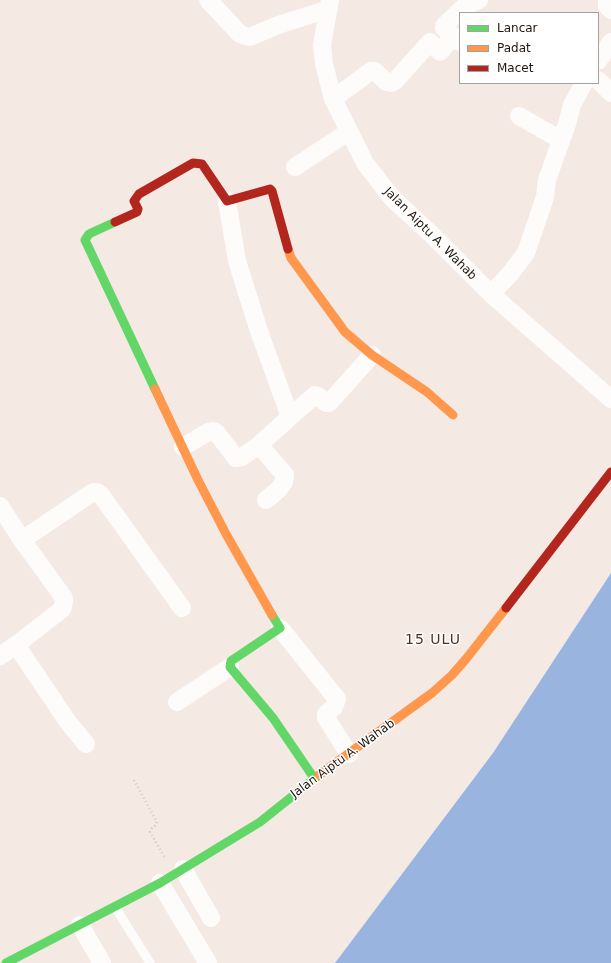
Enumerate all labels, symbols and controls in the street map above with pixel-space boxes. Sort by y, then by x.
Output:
legend [459,12,599,84]
text: Lancar [497,21,538,35]
text: Padat [497,41,531,55]
text: Macet [497,61,533,75]
street label: Jalan Aiptu A. Wahab [381,185,479,283]
district label: 15 ULU [405,632,461,648]
street label: Jalan Aiptu A. Wahab [288,716,398,802]

